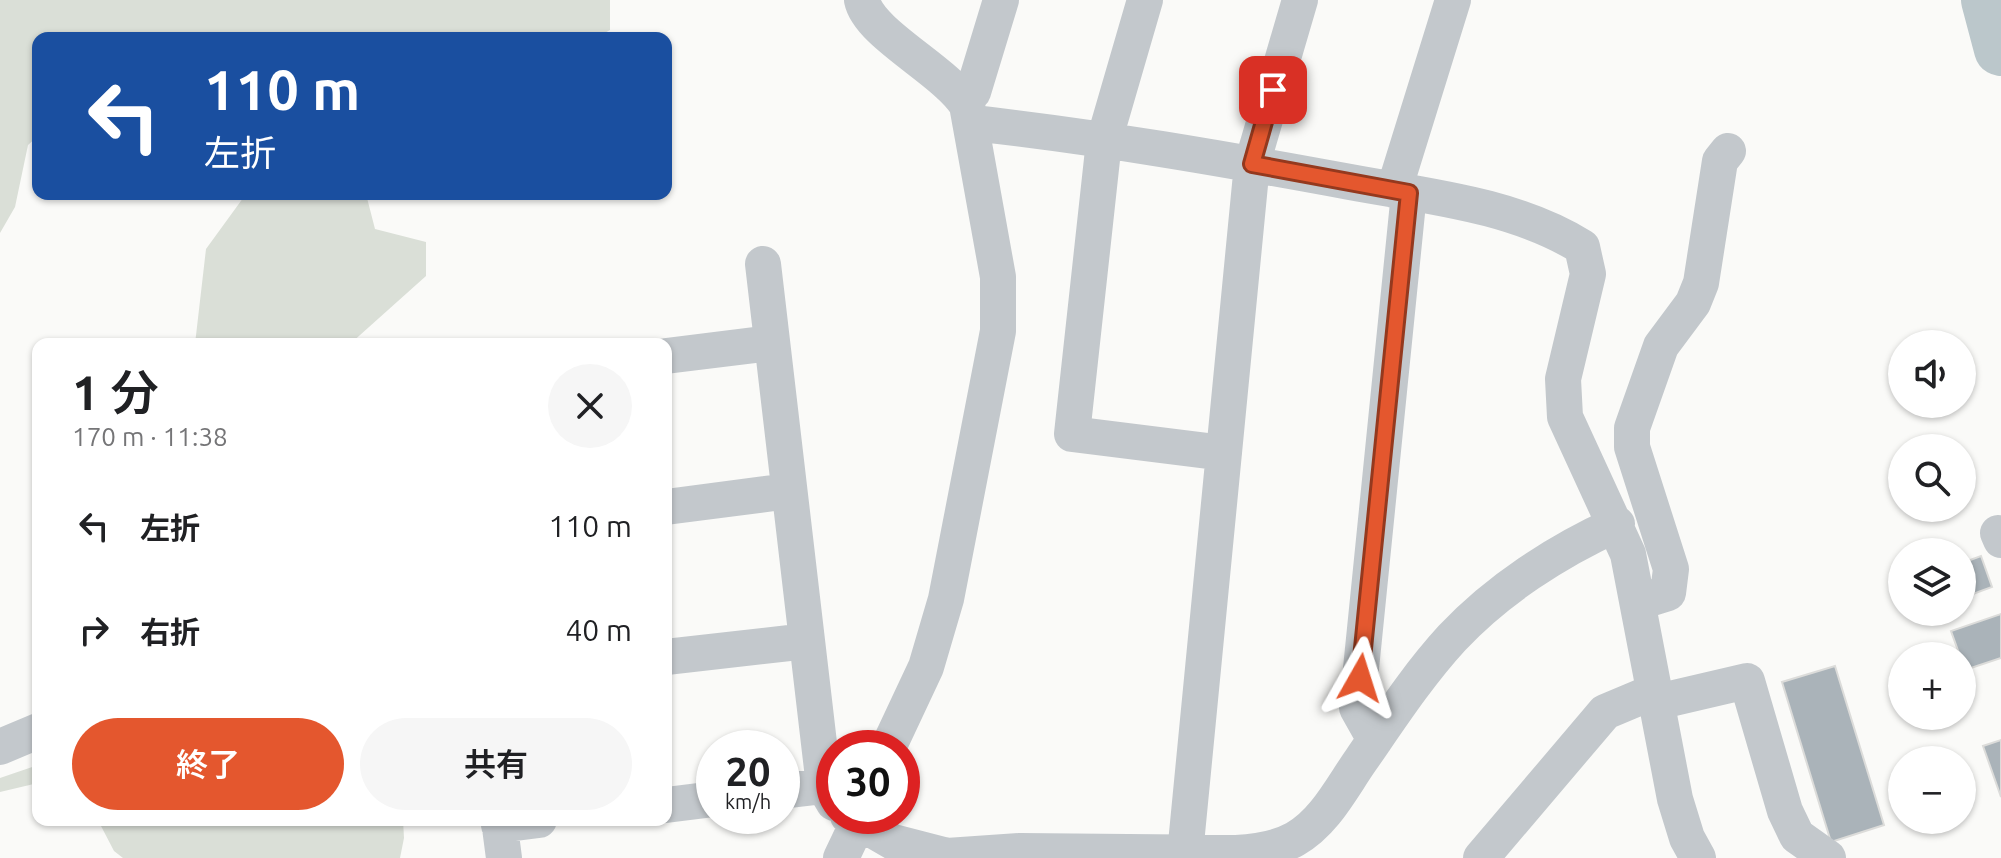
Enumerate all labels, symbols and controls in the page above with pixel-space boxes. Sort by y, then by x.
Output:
pin [1239,56,1307,124]
text: 110 m [204,58,360,121]
icon: left [72,64,176,168]
icon: arrive [1251,68,1295,112]
text: 左折 [204,132,276,173]
map controls [1888,330,1976,834]
button: sound [1888,330,1976,418]
button: close [548,364,632,448]
text: 1 分 [72,365,158,419]
text: 170 m · 11:38 [72,422,228,451]
button: search [1888,434,1976,522]
icon: left [72,504,116,548]
text: 110 m [548,509,632,543]
text: 左折 [140,511,200,545]
button: layers [1888,538,1976,626]
icon: right [72,608,116,652]
text: 40 m [565,613,632,647]
text: 右折 [140,615,200,649]
position arrow [1318,636,1402,720]
button: + [1888,642,1976,730]
button: 終了 [72,718,344,810]
button: 共有 [360,718,632,810]
speed limit sign: 30 [816,730,920,834]
button: − [1888,746,1976,834]
text: 20 [725,749,771,794]
text: km/h [725,790,771,813]

